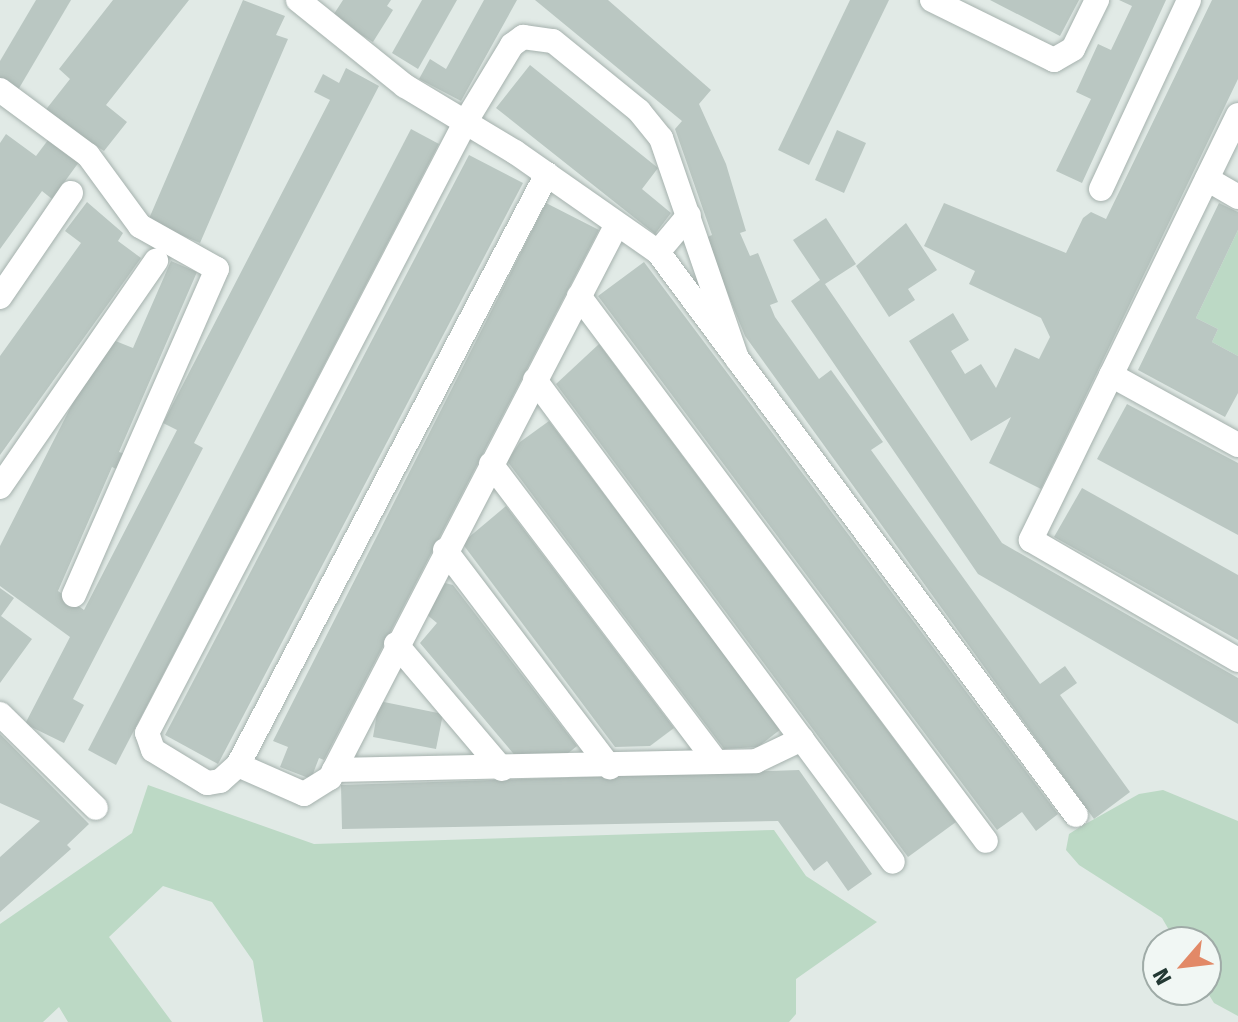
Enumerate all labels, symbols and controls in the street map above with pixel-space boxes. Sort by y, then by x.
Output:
north arrow [1142,926,1222,1006]
text: N [1147,964,1177,989]

